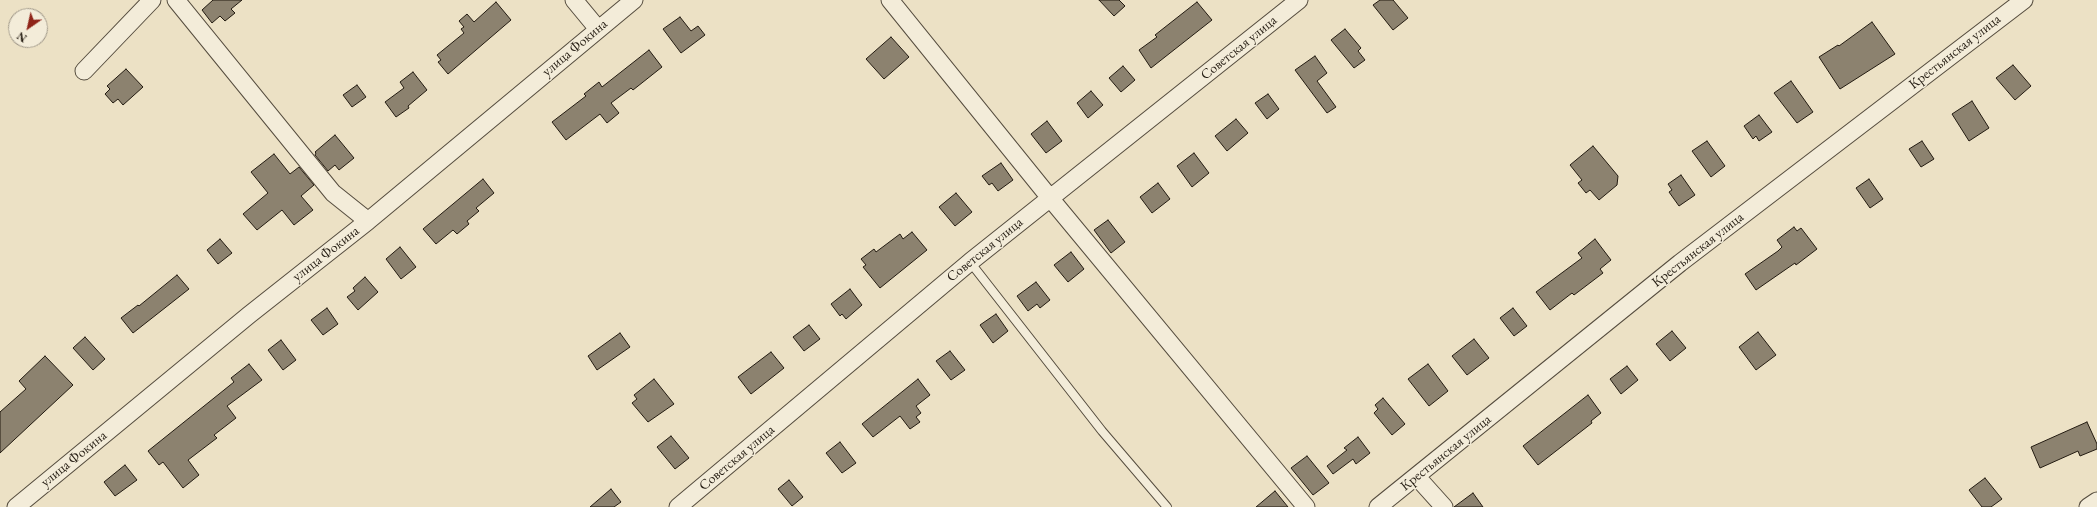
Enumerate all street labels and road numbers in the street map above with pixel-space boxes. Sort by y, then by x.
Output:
street label: Крестьянская улица [1906,11,2004,93]
street label: Советская улица [1197,12,1281,84]
street label: улица Фокина [539,16,611,80]
street label: Крестьянская улица [1649,209,1747,291]
street label: Советская улица [943,214,1027,286]
street label: улица Фокина [289,223,363,285]
street label: Крестьянская улица [1397,411,1495,495]
street label: Советская улица [696,422,778,494]
street label: улица Фокина [38,427,110,491]

